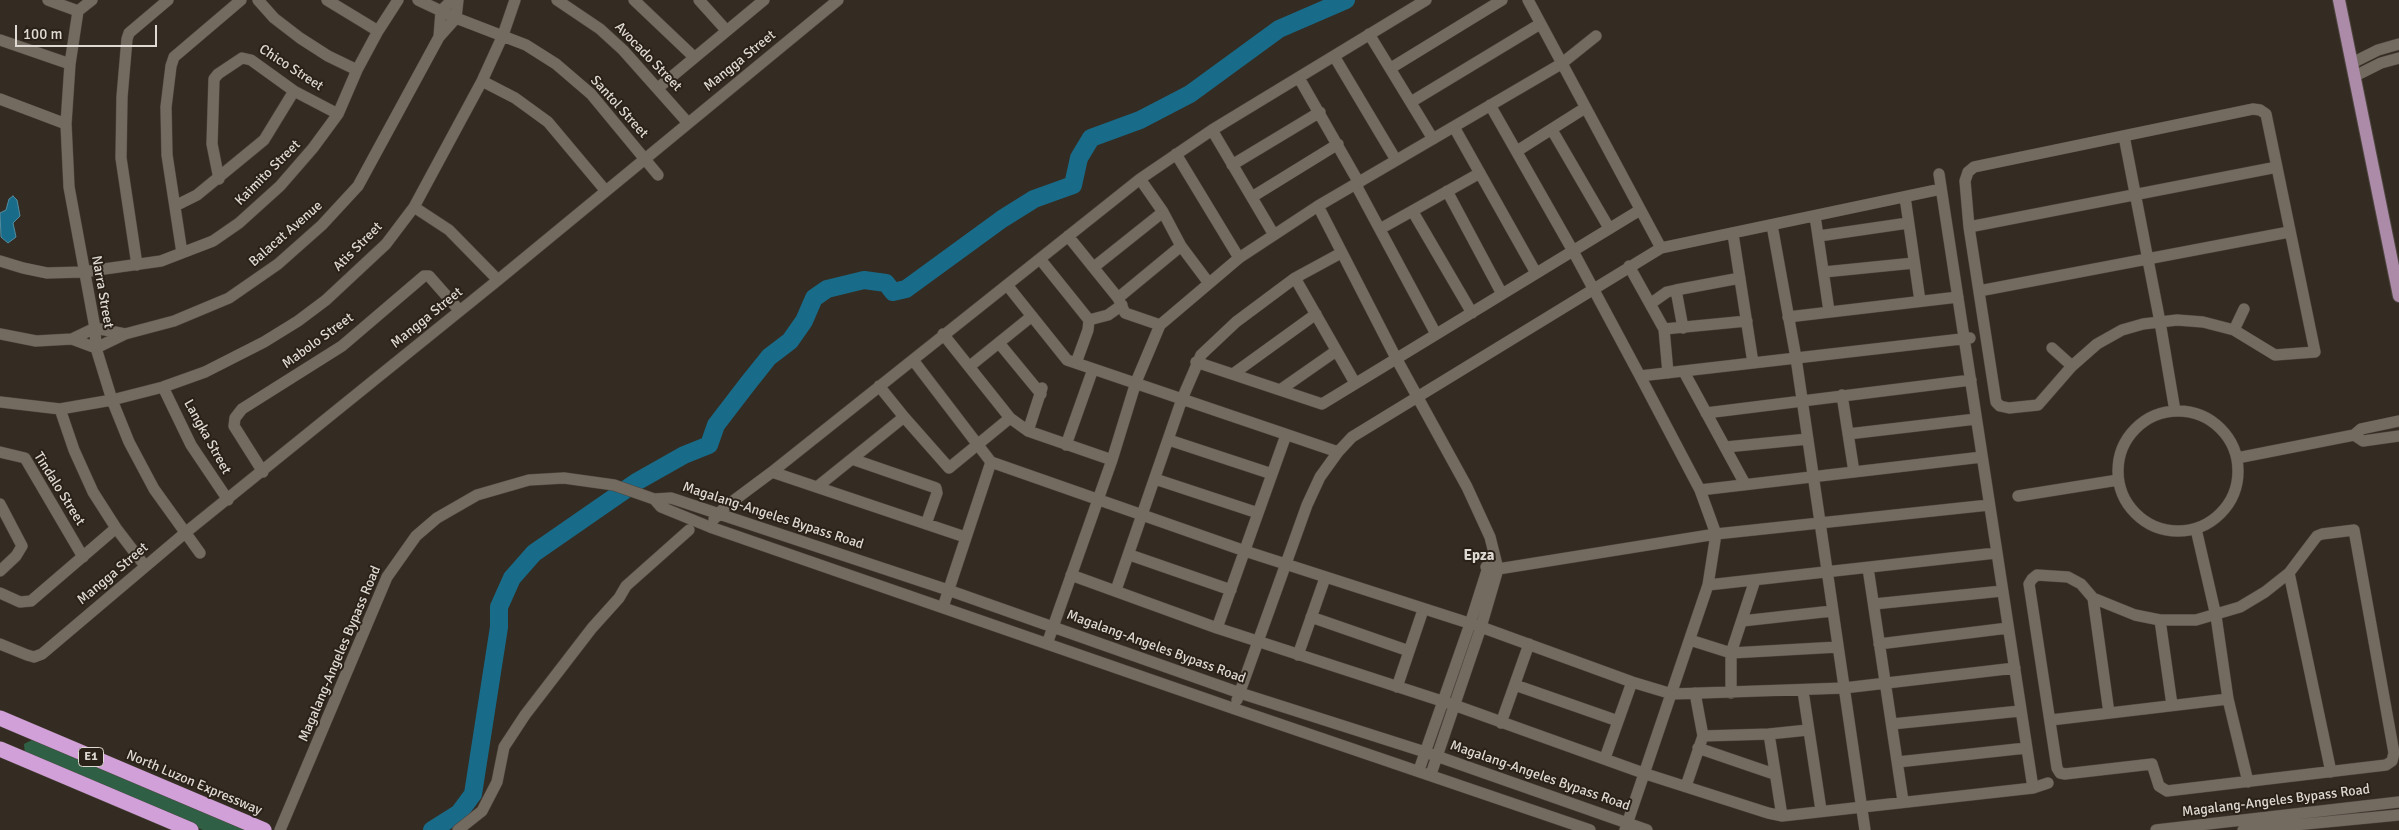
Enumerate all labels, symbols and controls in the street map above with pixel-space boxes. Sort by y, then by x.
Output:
scale bar [18,15,160,47]
street label: Avocado Street [611,19,685,95]
text: 100 m [23,25,63,43]
street label: Mangga Street [701,27,779,95]
street label: Chico Street [256,41,326,95]
street label: Santol Street [587,72,651,142]
street label: Kaimito Street [232,137,304,209]
street label: Balacat Avenue [246,197,326,271]
street label: Atis Street [330,219,386,275]
street label: Narra Street [87,254,117,330]
street label: Mangga Street [388,284,466,352]
street label: Mabolo Street [279,310,357,372]
street label: Langka Street [180,397,234,477]
street label: Tindalo Street [30,449,88,529]
street label: Magalang-Angeles Bypass Road [680,479,866,553]
street label: Mangga Street [74,539,152,609]
district label: Epza [1463,547,1495,565]
street label: Magalang-Angeles Bypass Road [295,564,385,744]
street label: Magalang-Angeles Bypass Road [1064,607,1248,687]
street label: Magalang-Angeles Bypass Road [1448,737,1632,815]
street label: North Luzon Expressway [124,747,264,819]
road number: E1 [78,748,104,766]
street label: Magalang-Angeles Bypass Road [2181,781,2371,821]

